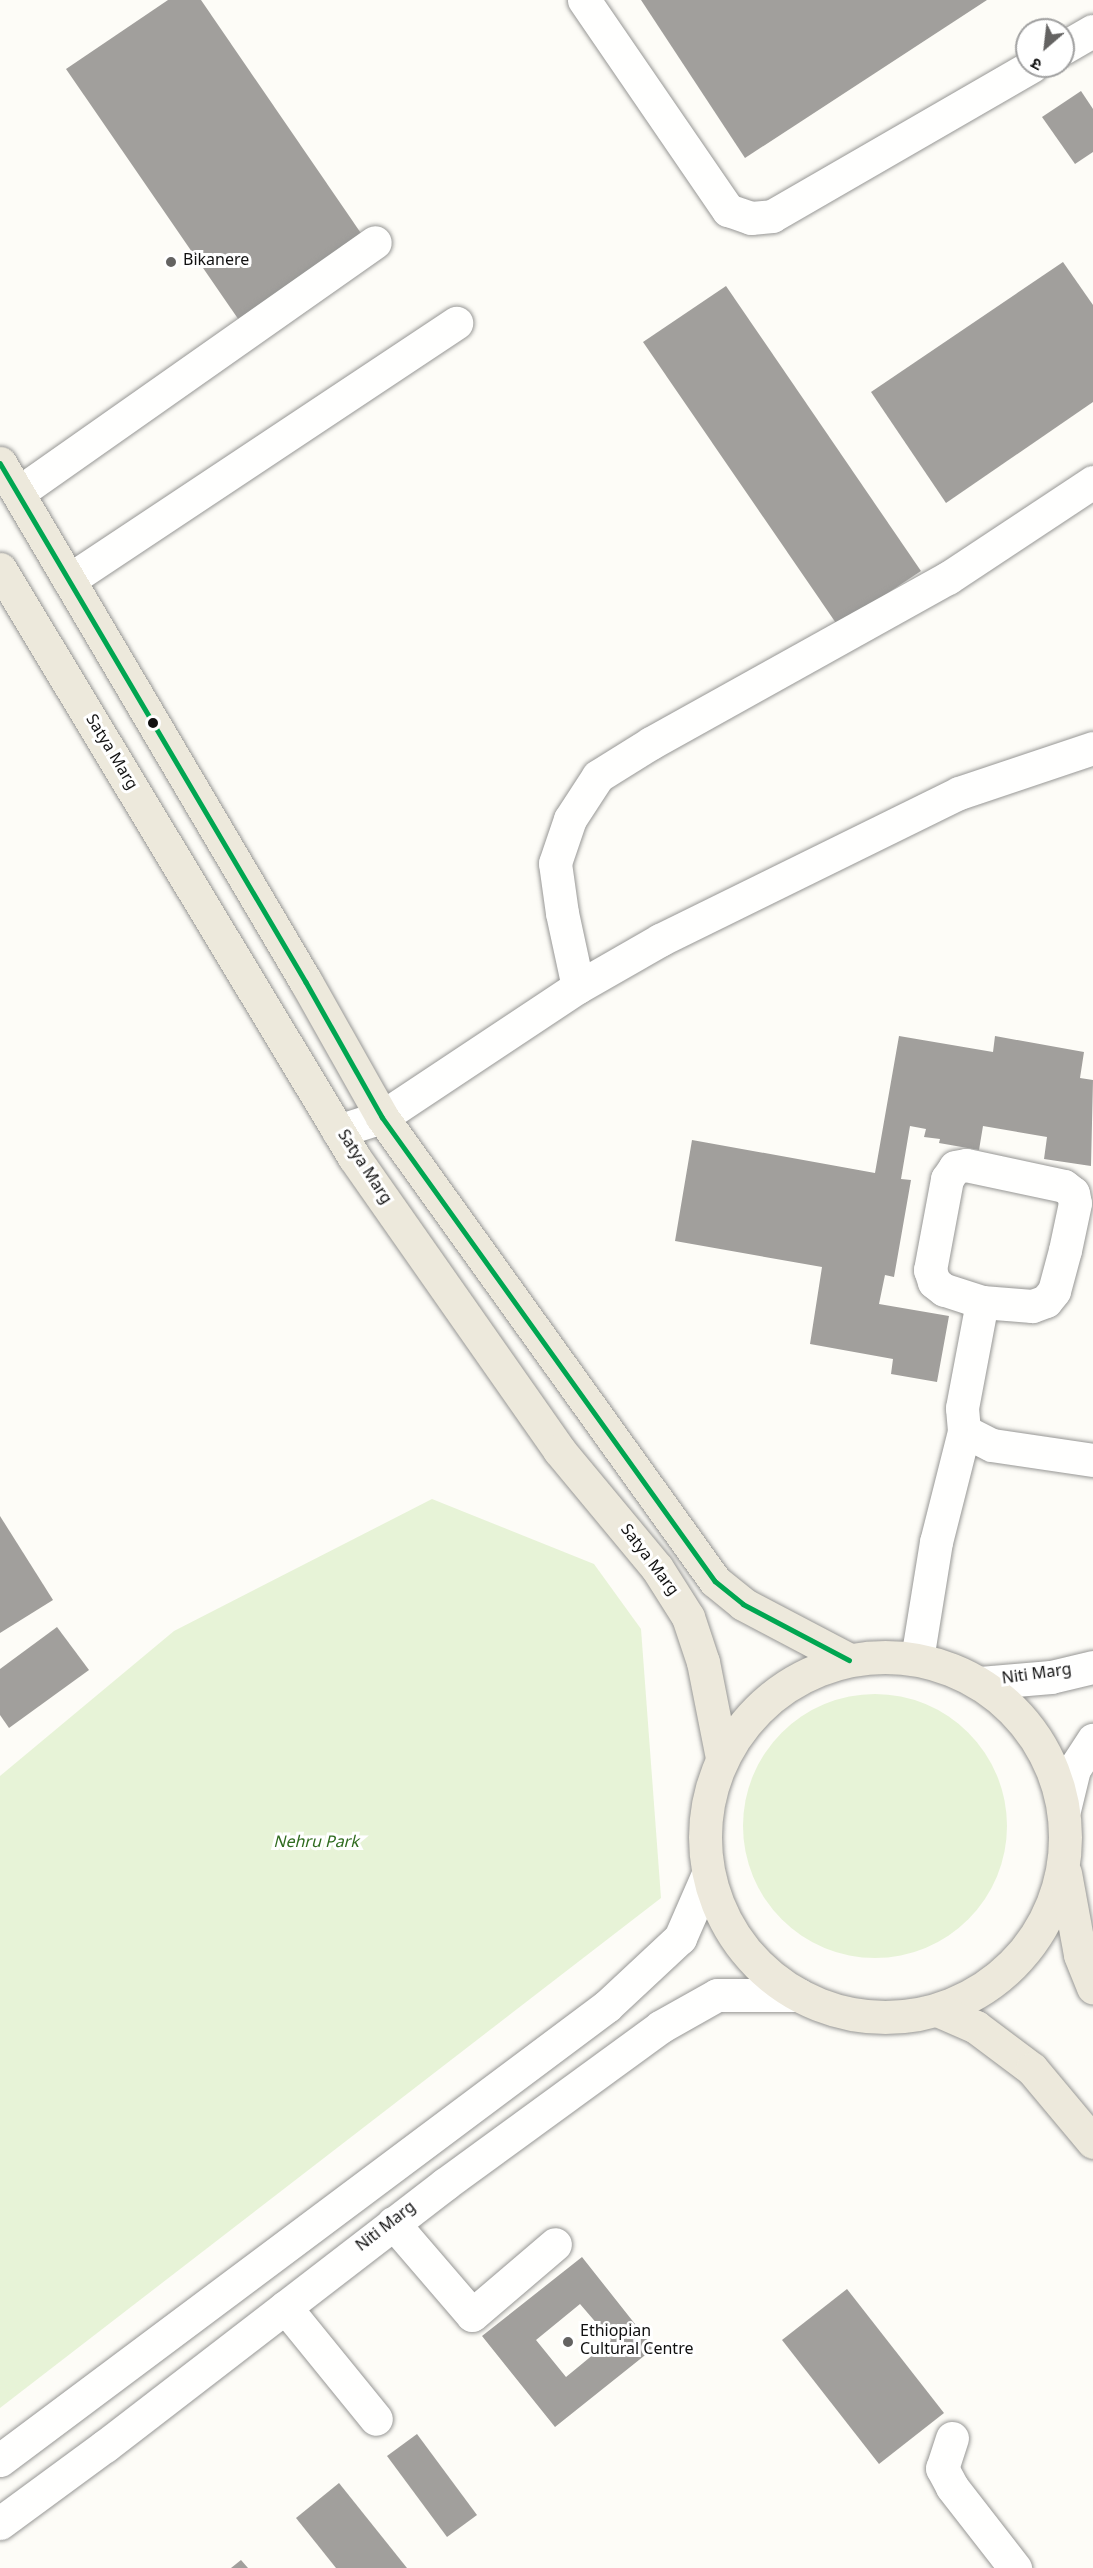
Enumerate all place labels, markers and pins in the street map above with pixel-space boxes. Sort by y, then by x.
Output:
place label: Bikanere [183,252,249,272]
marker: Bikanere [164,255,178,269]
unlabelled marker [147,717,159,729]
place label: Ethiopian Cultural Centre [580,2323,693,2361]
marker: Ethiopian Cultural Centre [561,2335,575,2349]

